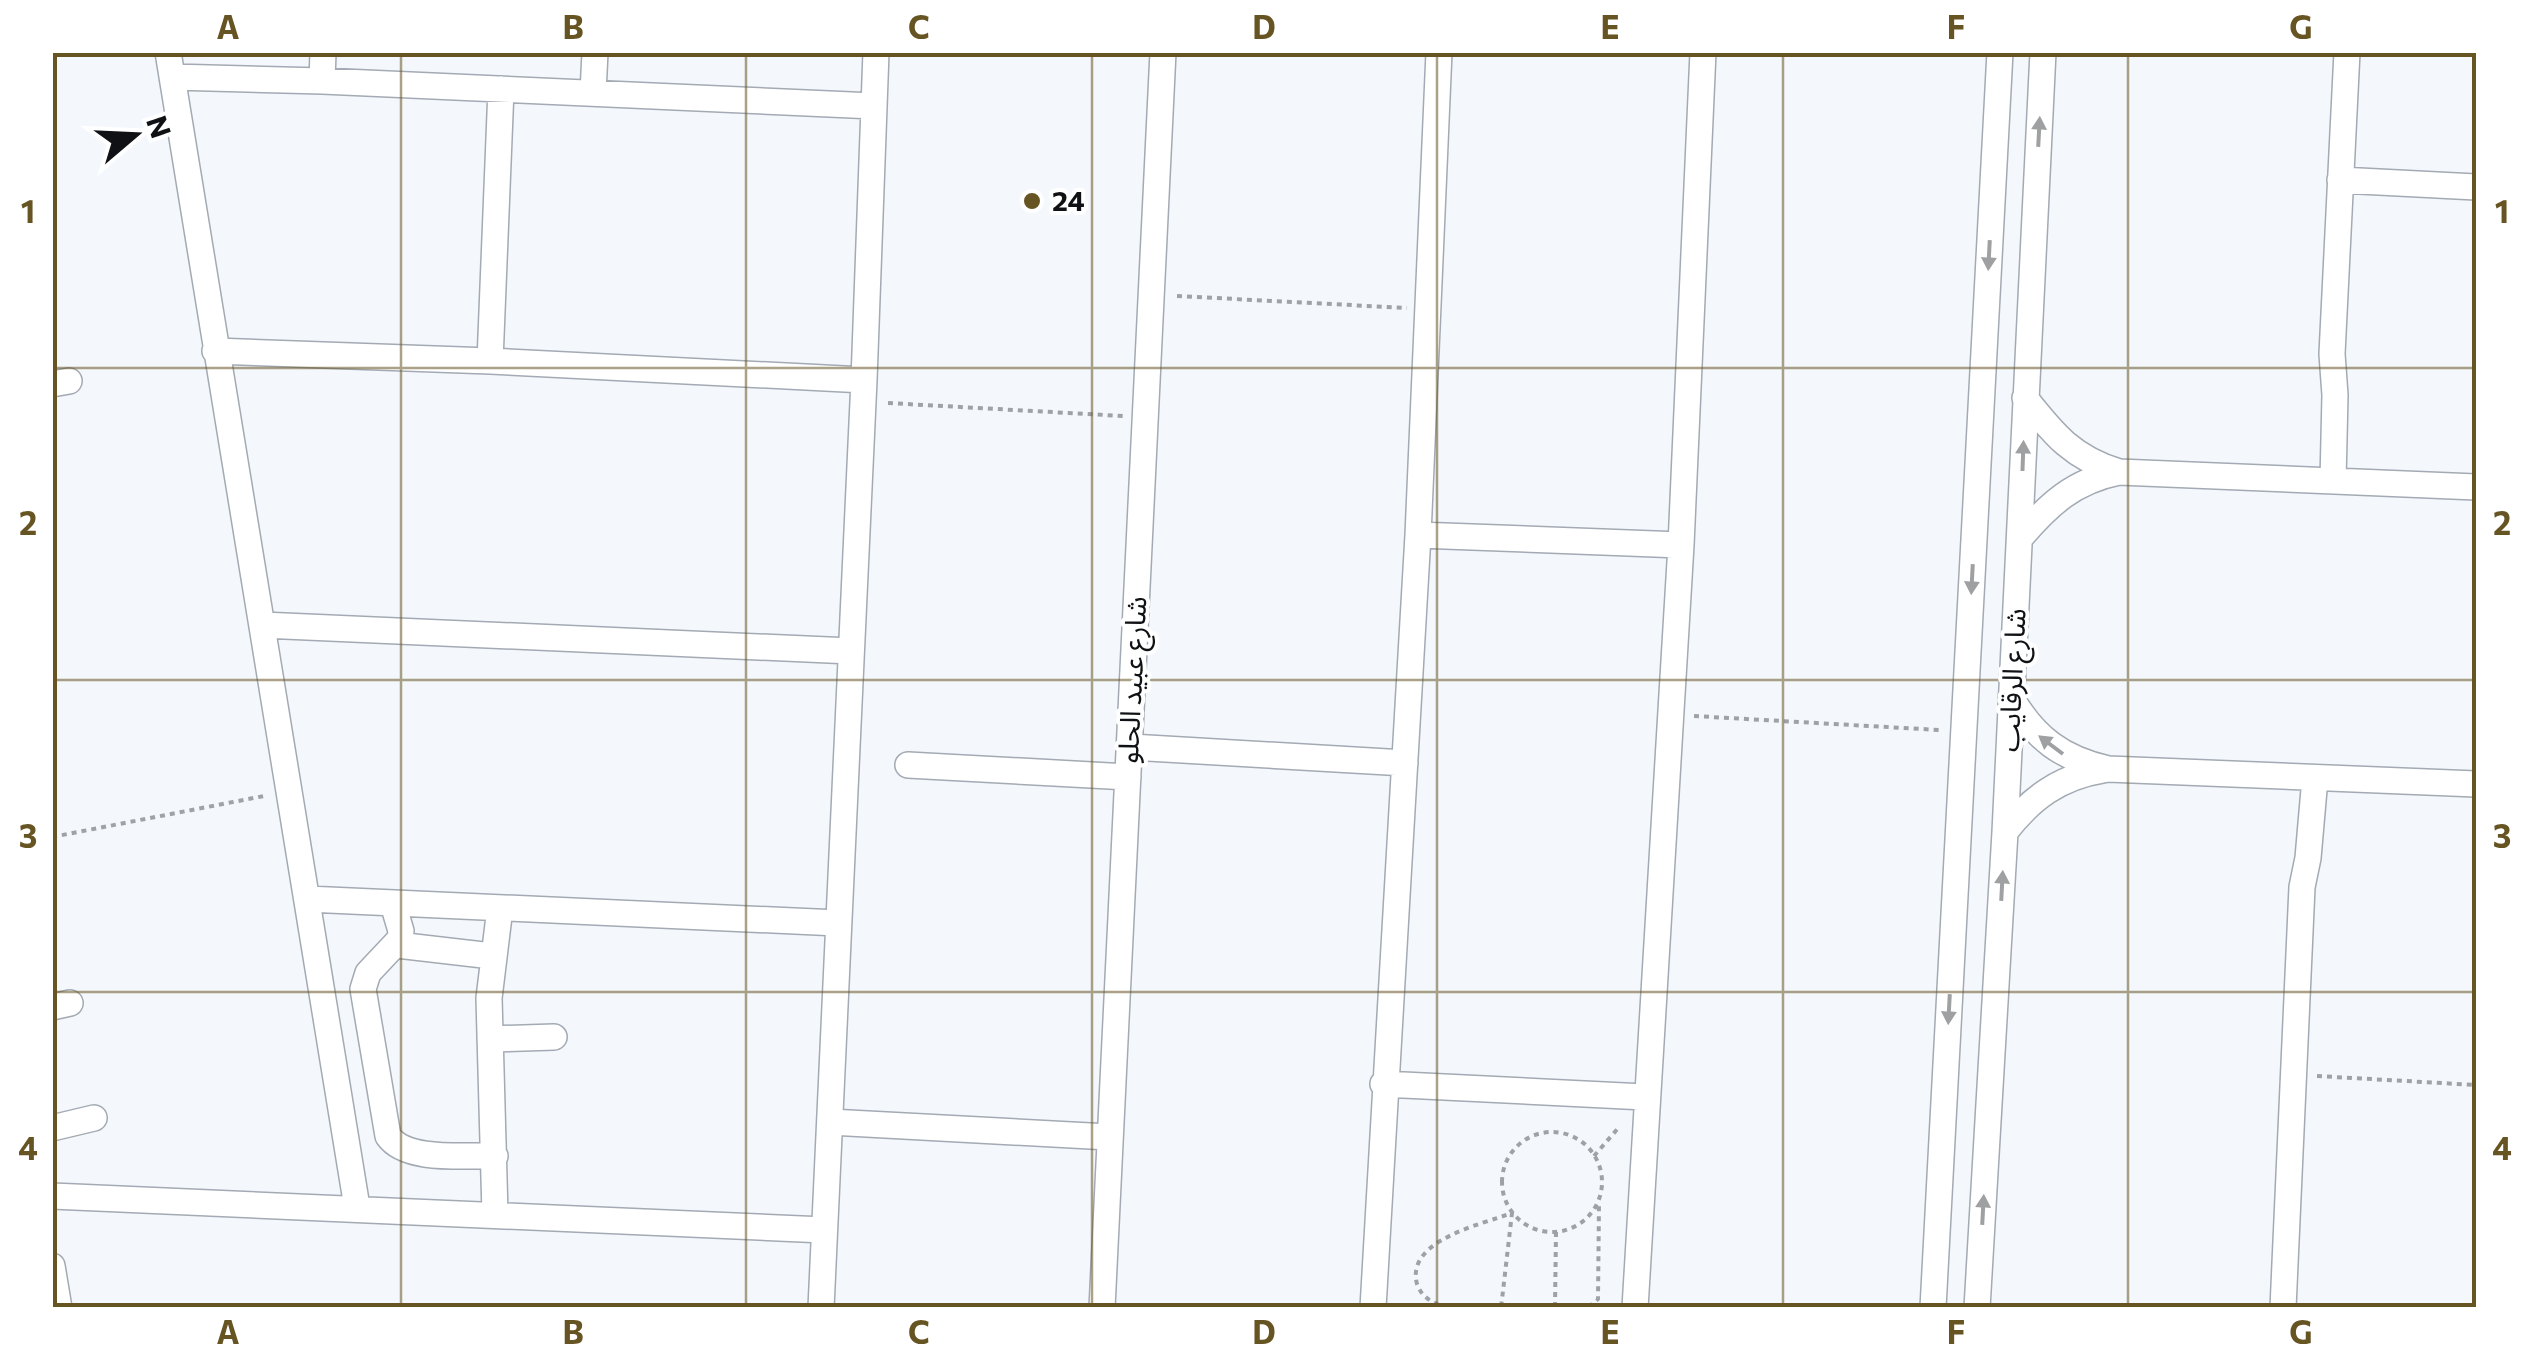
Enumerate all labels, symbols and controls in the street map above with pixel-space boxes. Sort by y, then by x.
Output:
text: A [217,6,240,46]
text: B [562,6,584,46]
text: C [908,6,930,46]
text: D [1252,6,1276,46]
text: E [1600,6,1620,46]
text: F [1947,6,1965,46]
text: G [2289,6,2313,46]
north arrow [85,85,185,185]
text: N [140,111,179,142]
one-way arrow [2031,115,2047,147]
place label: 24 [1052,183,1085,217]
text: 1 [21,190,35,230]
marker: 24 [1021,190,1043,212]
text: 1 [2495,190,2509,230]
one-way arrow [1981,239,1997,271]
one-way arrow [2015,440,2031,472]
text: 2 [19,502,37,542]
text: 2 [2493,502,2511,542]
one-way arrow [1964,564,1980,596]
street label: شارع عبيد الحلو [1110,595,1157,765]
street label: شارع الرقايب [1990,607,2037,753]
one-way arrow [2038,735,2064,755]
text: 3 [19,815,37,855]
text: 3 [2493,815,2511,855]
one-way arrow [1994,869,2010,901]
one-way arrow [1941,993,1957,1025]
text: 4 [18,1127,38,1167]
text: 4 [2492,1127,2512,1167]
one-way arrow [1975,1194,1991,1226]
text: A [217,1311,240,1351]
text: B [562,1311,584,1351]
text: C [908,1311,930,1351]
text: D [1252,1311,1276,1351]
text: E [1600,1311,1620,1351]
text: F [1947,1311,1965,1351]
text: G [2289,1311,2313,1351]

